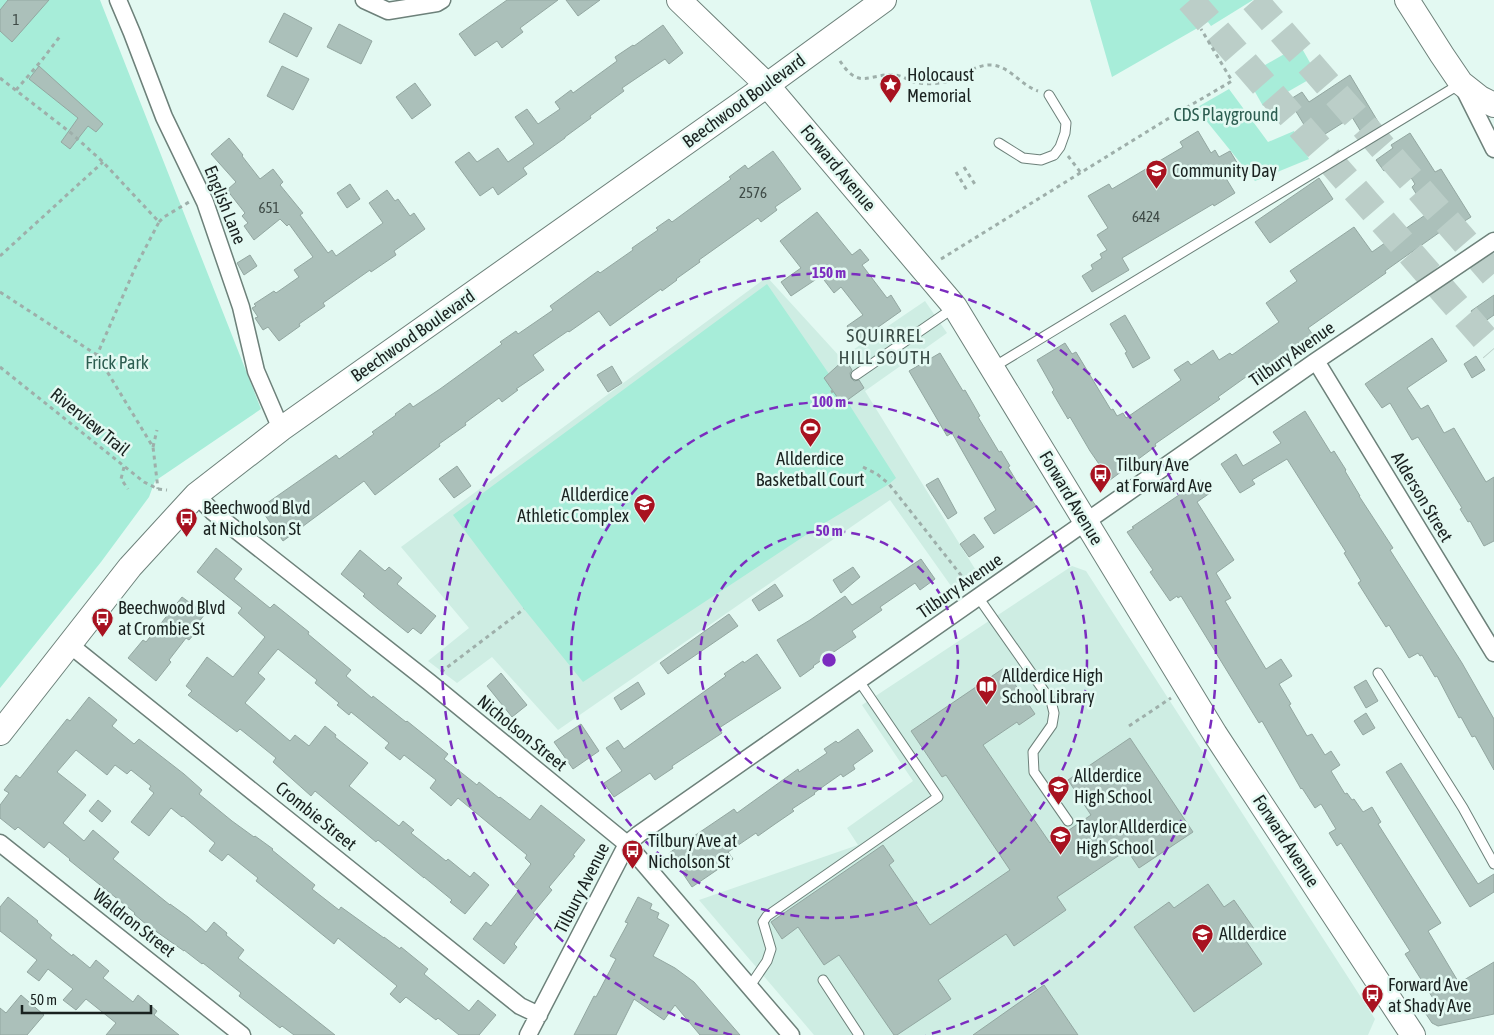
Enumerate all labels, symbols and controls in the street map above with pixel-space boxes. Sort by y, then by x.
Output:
house number: 1 [12,11,20,28]
street label: Beechwood Boulevard [678,49,809,152]
place label: Holocaust Memorial [907,64,974,106]
place icon: Holocaust Memorial [879,73,903,104]
park label: CDS Playground [1173,104,1279,125]
street label: Forward Avenue [796,120,880,215]
school or university icon: Community Day [1144,159,1168,190]
place label: Community Day [1172,160,1277,181]
street label: English Lane [200,162,251,247]
house number: 2576 [739,184,767,201]
house number: 651 [258,199,280,216]
house number: 6424 [1132,208,1160,225]
text: 150 m [812,264,846,281]
street label: Beechwood Boulevard [347,285,479,386]
street label: Tilbury Avenue [1245,317,1338,390]
district label: SQUIRREL HILL SOUTH [839,324,931,368]
park label: Frick Park [85,352,149,373]
street label: Riverview Trail [47,383,134,460]
text: 100 m [812,393,846,410]
sports icon: Allderdice Basketball Court [798,417,822,448]
street label: Forward Avenue [1035,447,1108,548]
place label: Allderdice Basketball Court [756,448,864,490]
street label: Alderson Street [1387,448,1457,545]
place label: Tilbury Ave at Forward Ave [1116,454,1212,496]
bus stop icon: Tilbury Ave at Forward Ave [1088,463,1112,494]
place label: Allderdice Athletic Complex [517,484,629,526]
school or university icon: Allderdice Athletic Complex [633,493,657,524]
place label: Beechwood Blvd at Nicholson St [203,497,310,539]
bus stop icon: Beechwood Blvd at Nicholson St [175,506,199,537]
text: 50 m [816,522,843,539]
street label: Tilbury Avenue [913,549,1006,622]
place label: Beechwood Blvd at Crombie St [118,597,225,639]
bus stop icon: Beechwood Blvd at Crombie St [90,606,114,637]
centre of rings [820,651,838,669]
place label: Allderdice High School Library [1002,665,1103,707]
library icon: Allderdice High School Library [974,674,998,705]
street label: Nicholson Street [473,690,571,775]
place label: Allderdice High School [1074,765,1152,807]
school or university icon: Allderdice High School [1046,774,1070,805]
street label: Crombie Street [272,777,361,854]
street label: Forward Avenue [1249,791,1324,891]
place label: Taylor Allderdice High School [1076,816,1187,858]
school or university icon: Taylor Allderdice High School [1048,825,1072,856]
place label: Tilbury Ave at Nicholson St [648,830,737,872]
street label: Tilbury Avenue [550,839,613,937]
bus stop icon: Tilbury Ave at Nicholson St [620,839,644,870]
street label: Waldron Street [89,884,180,961]
school or university icon: Allderdice [1191,922,1215,953]
place label: Allderdice [1219,923,1287,944]
place label: Forward Ave at Shady Ave [1388,974,1471,1016]
scale bar [22,982,151,1014]
bus stop icon: Forward Ave at Shady Ave [1360,983,1384,1014]
text: 50 m [30,991,57,1008]

